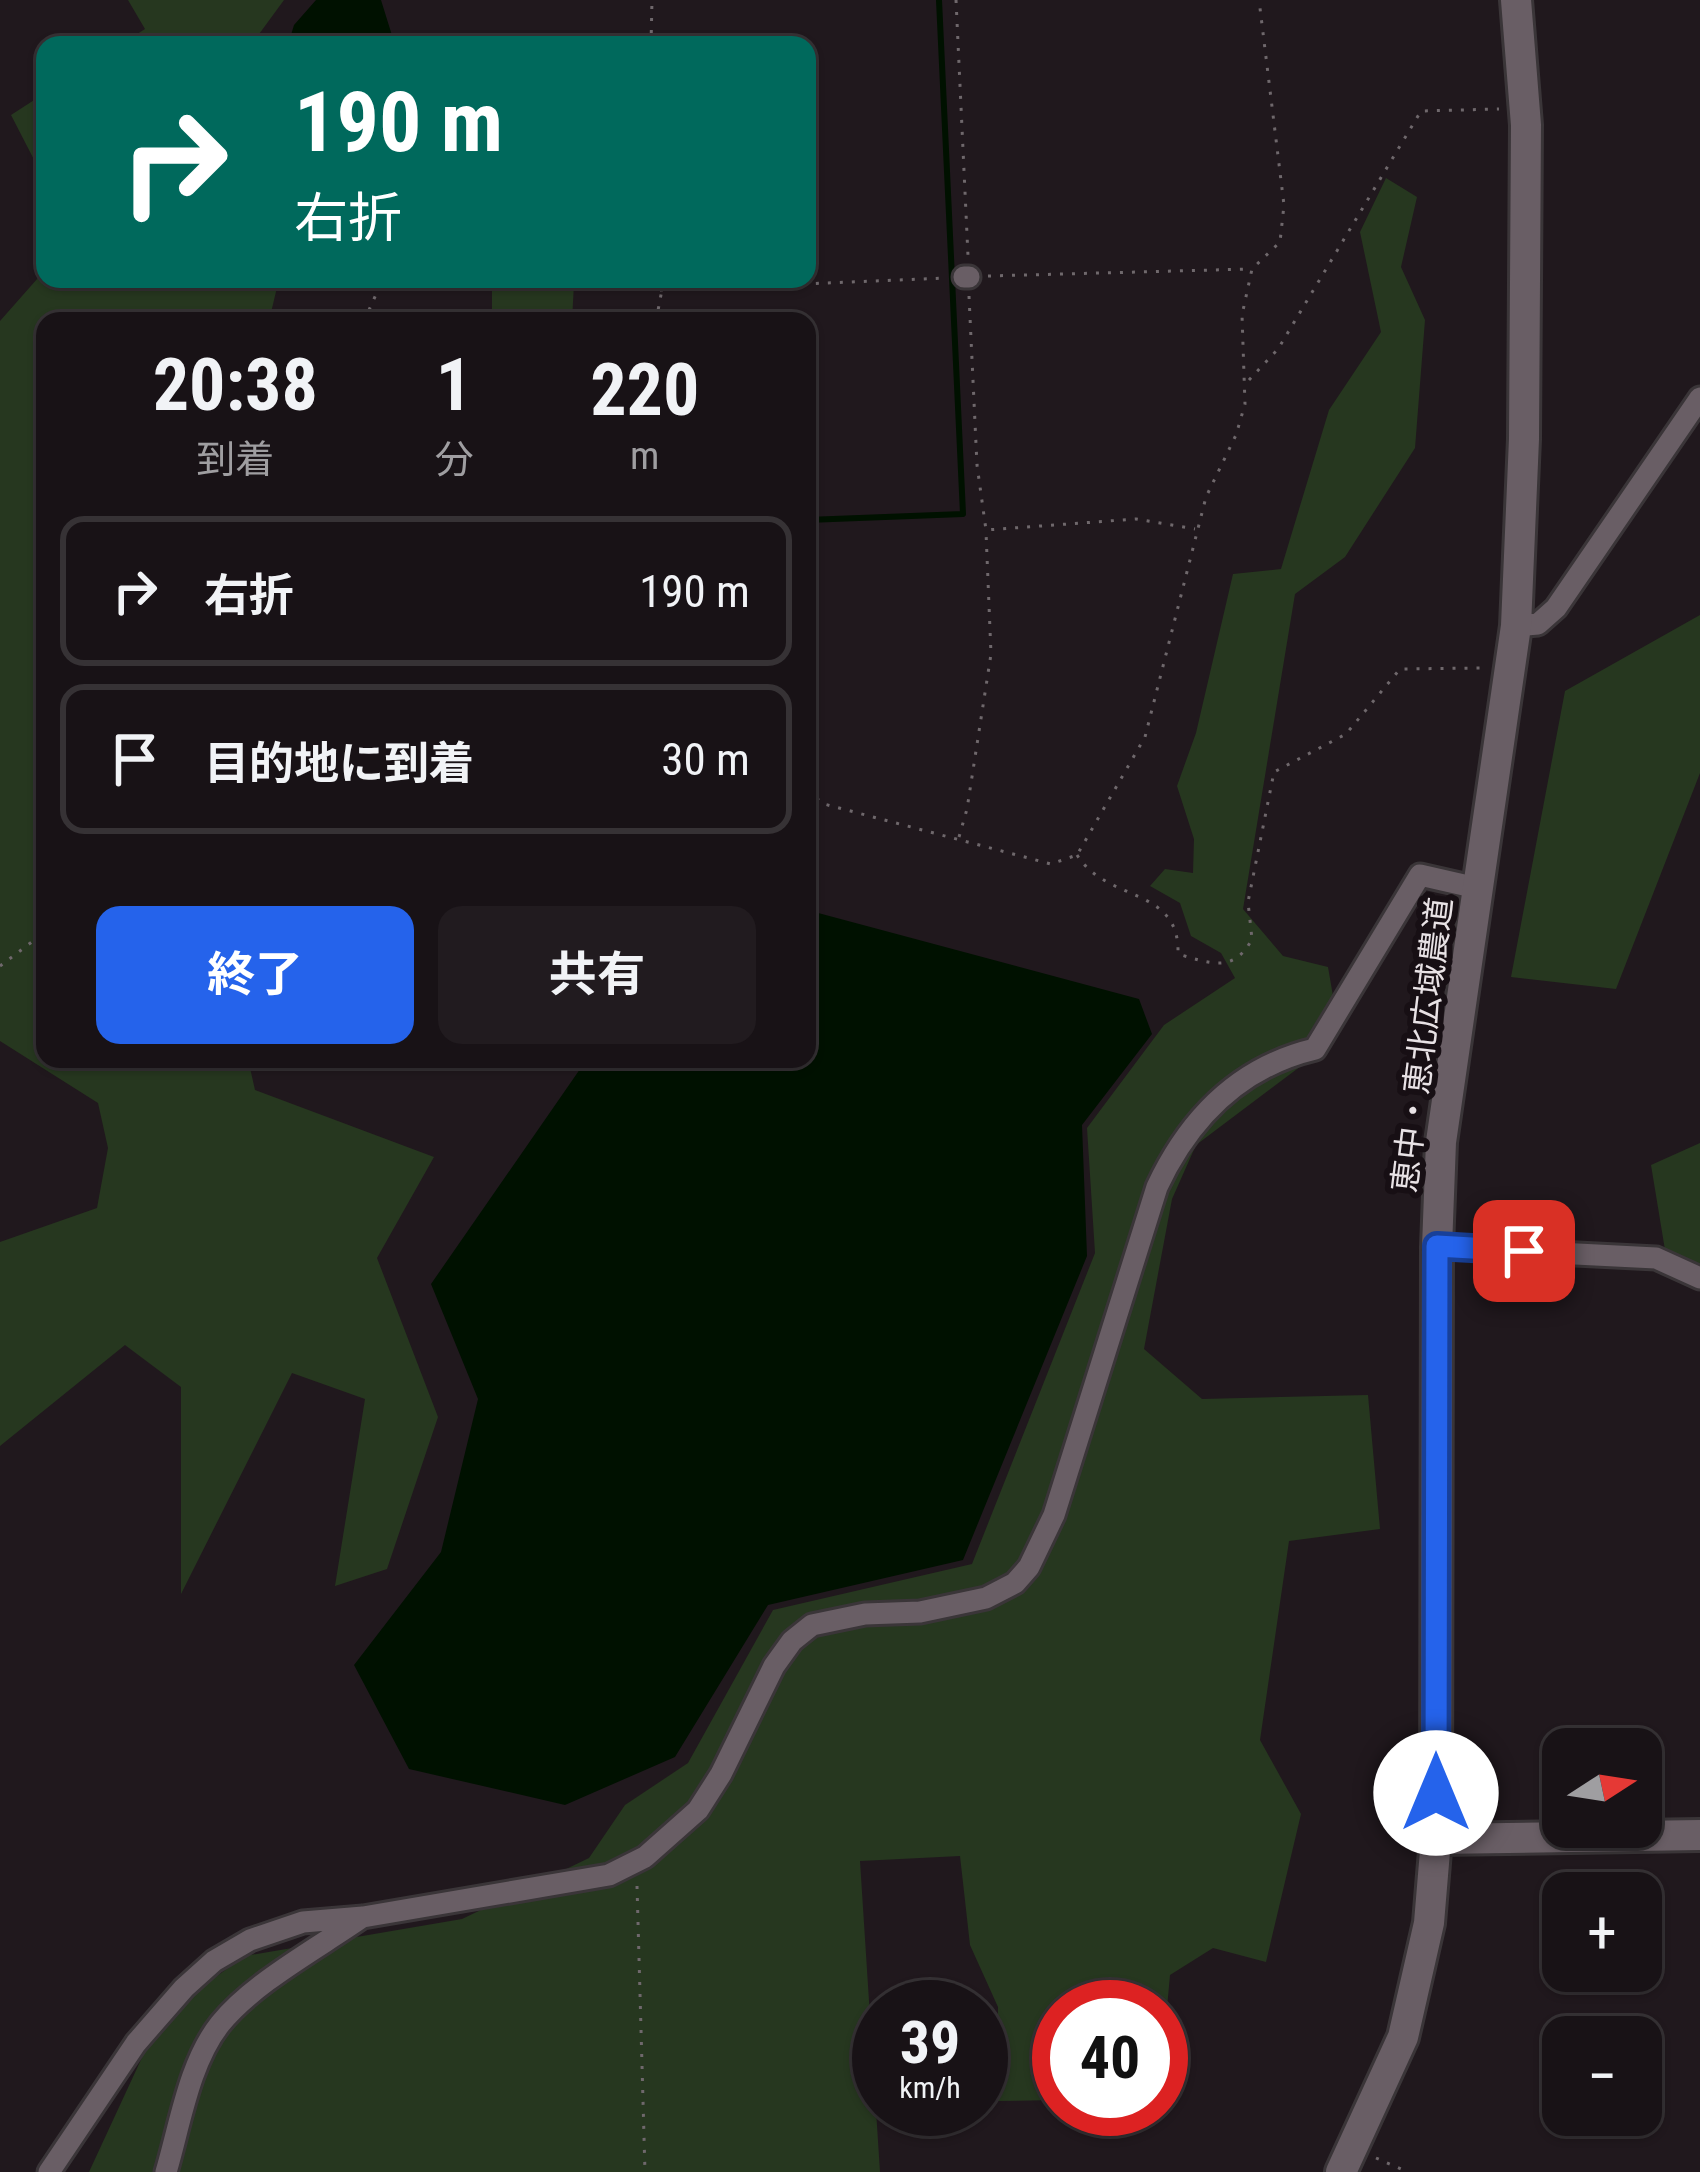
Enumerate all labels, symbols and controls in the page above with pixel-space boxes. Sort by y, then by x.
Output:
text: 190 m [294,73,503,172]
icon: right [96,84,252,240]
text: 右折 [294,187,402,250]
text: 20:38 [153,343,318,428]
text: 1 [436,343,472,428]
text: 220 [590,348,699,433]
text: m [630,433,659,479]
text: 到着 [196,437,274,483]
text: 分 [435,437,474,483]
icon: right [102,558,168,624]
text: 190 m [639,565,750,618]
text: 右折 [204,569,294,622]
icon: arrive [102,726,168,792]
text: 30 m [661,733,750,786]
text: 目的地に到着 [204,737,474,790]
street label: 恵中・恵北広域農道 [1385,895,1459,1195]
button: 終了 [96,906,414,1044]
button: 共有 [438,906,756,1044]
pin [1473,1200,1575,1302]
icon: arrive [1491,1218,1557,1284]
north arrow [1542,1728,1662,1848]
map controls [1542,1728,1662,2136]
position arrow [1373,1730,1499,1856]
button: + [1542,1872,1662,1992]
speed limit sign: 40 [1032,1980,1188,2136]
text: 39 [900,2007,960,2078]
button: − [1542,2016,1662,2136]
text: km/h [899,2070,961,2105]

